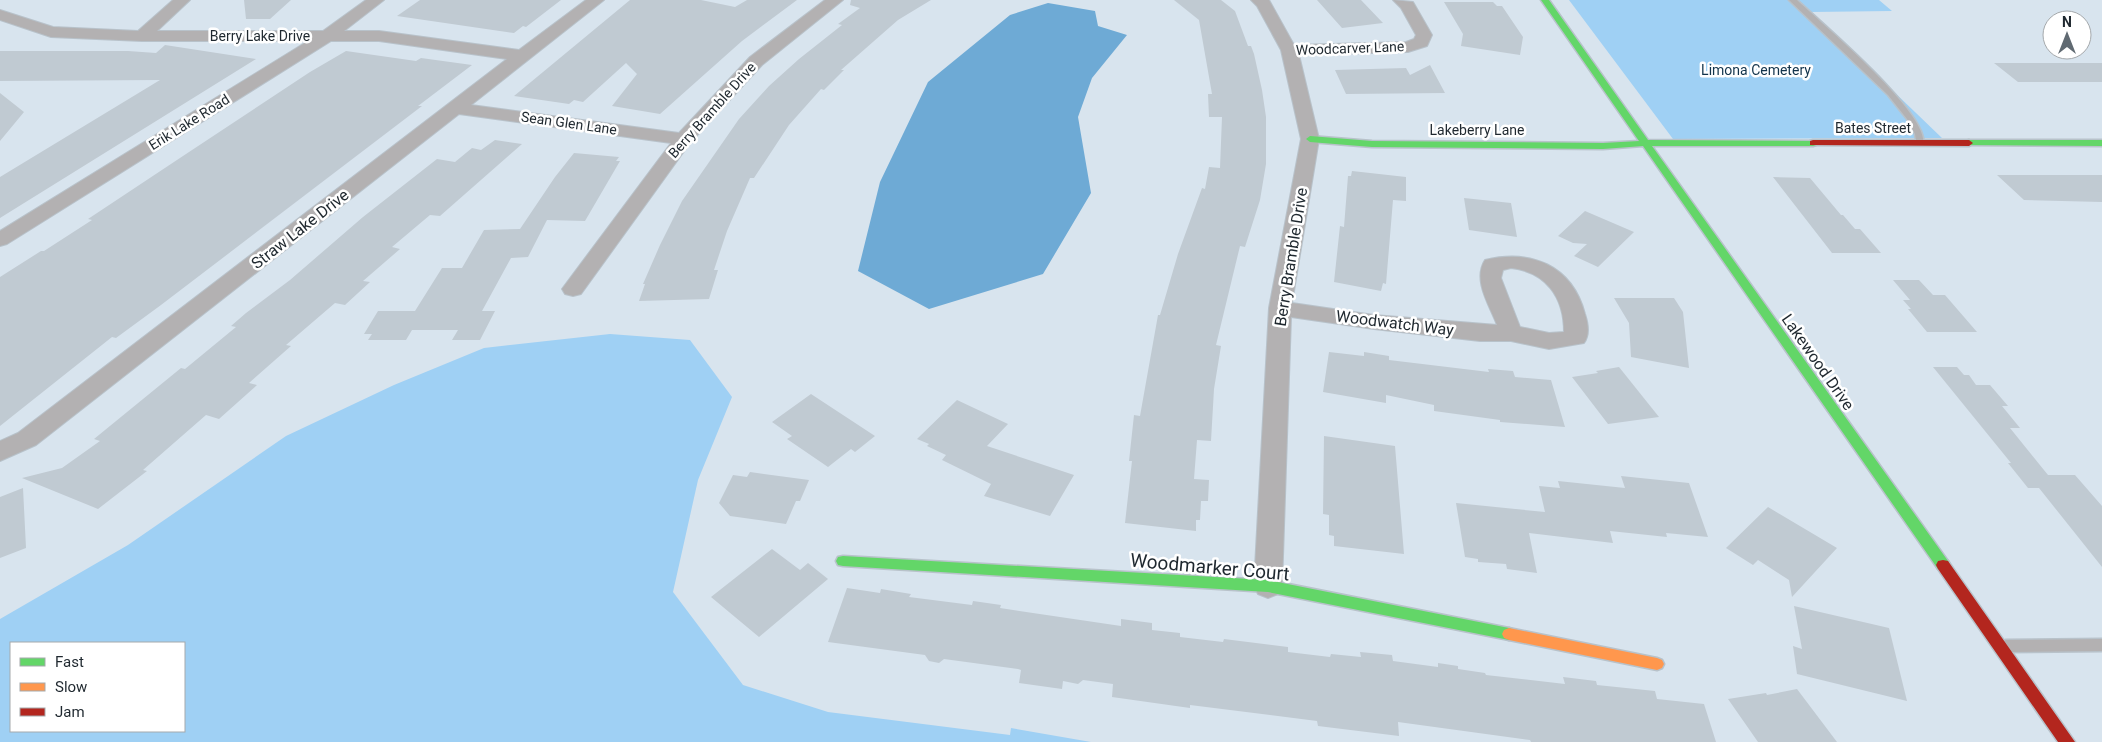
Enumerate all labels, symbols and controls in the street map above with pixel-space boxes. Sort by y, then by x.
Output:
north arrow [2042,10,2092,60]
text: N [2062,14,2072,30]
street label: Berry Lake Drive [210,28,310,44]
street label: Woodcarver Lane [1295,38,1405,58]
street label: Berry Bramble Drive [665,59,759,161]
park label: Limona Cemetery [1701,62,1811,78]
street label: Erik Lake Road [146,91,232,153]
street label: Sean Glen Lane [520,108,618,138]
street label: Bates Street [1835,120,1911,136]
street label: Lakeberry Lane [1430,122,1524,138]
street label: Straw Lake Drive [248,185,352,273]
street label: Berry Bramble Drive [1271,186,1311,328]
street label: Woodwatch Way [1335,306,1455,340]
street label: Lakewood Drive [1778,310,1858,414]
street label: Woodmarker Court [1129,549,1291,585]
legend [10,642,185,732]
text: Fast [55,653,84,671]
text: Slow [55,678,87,696]
text: Jam [55,703,85,721]

